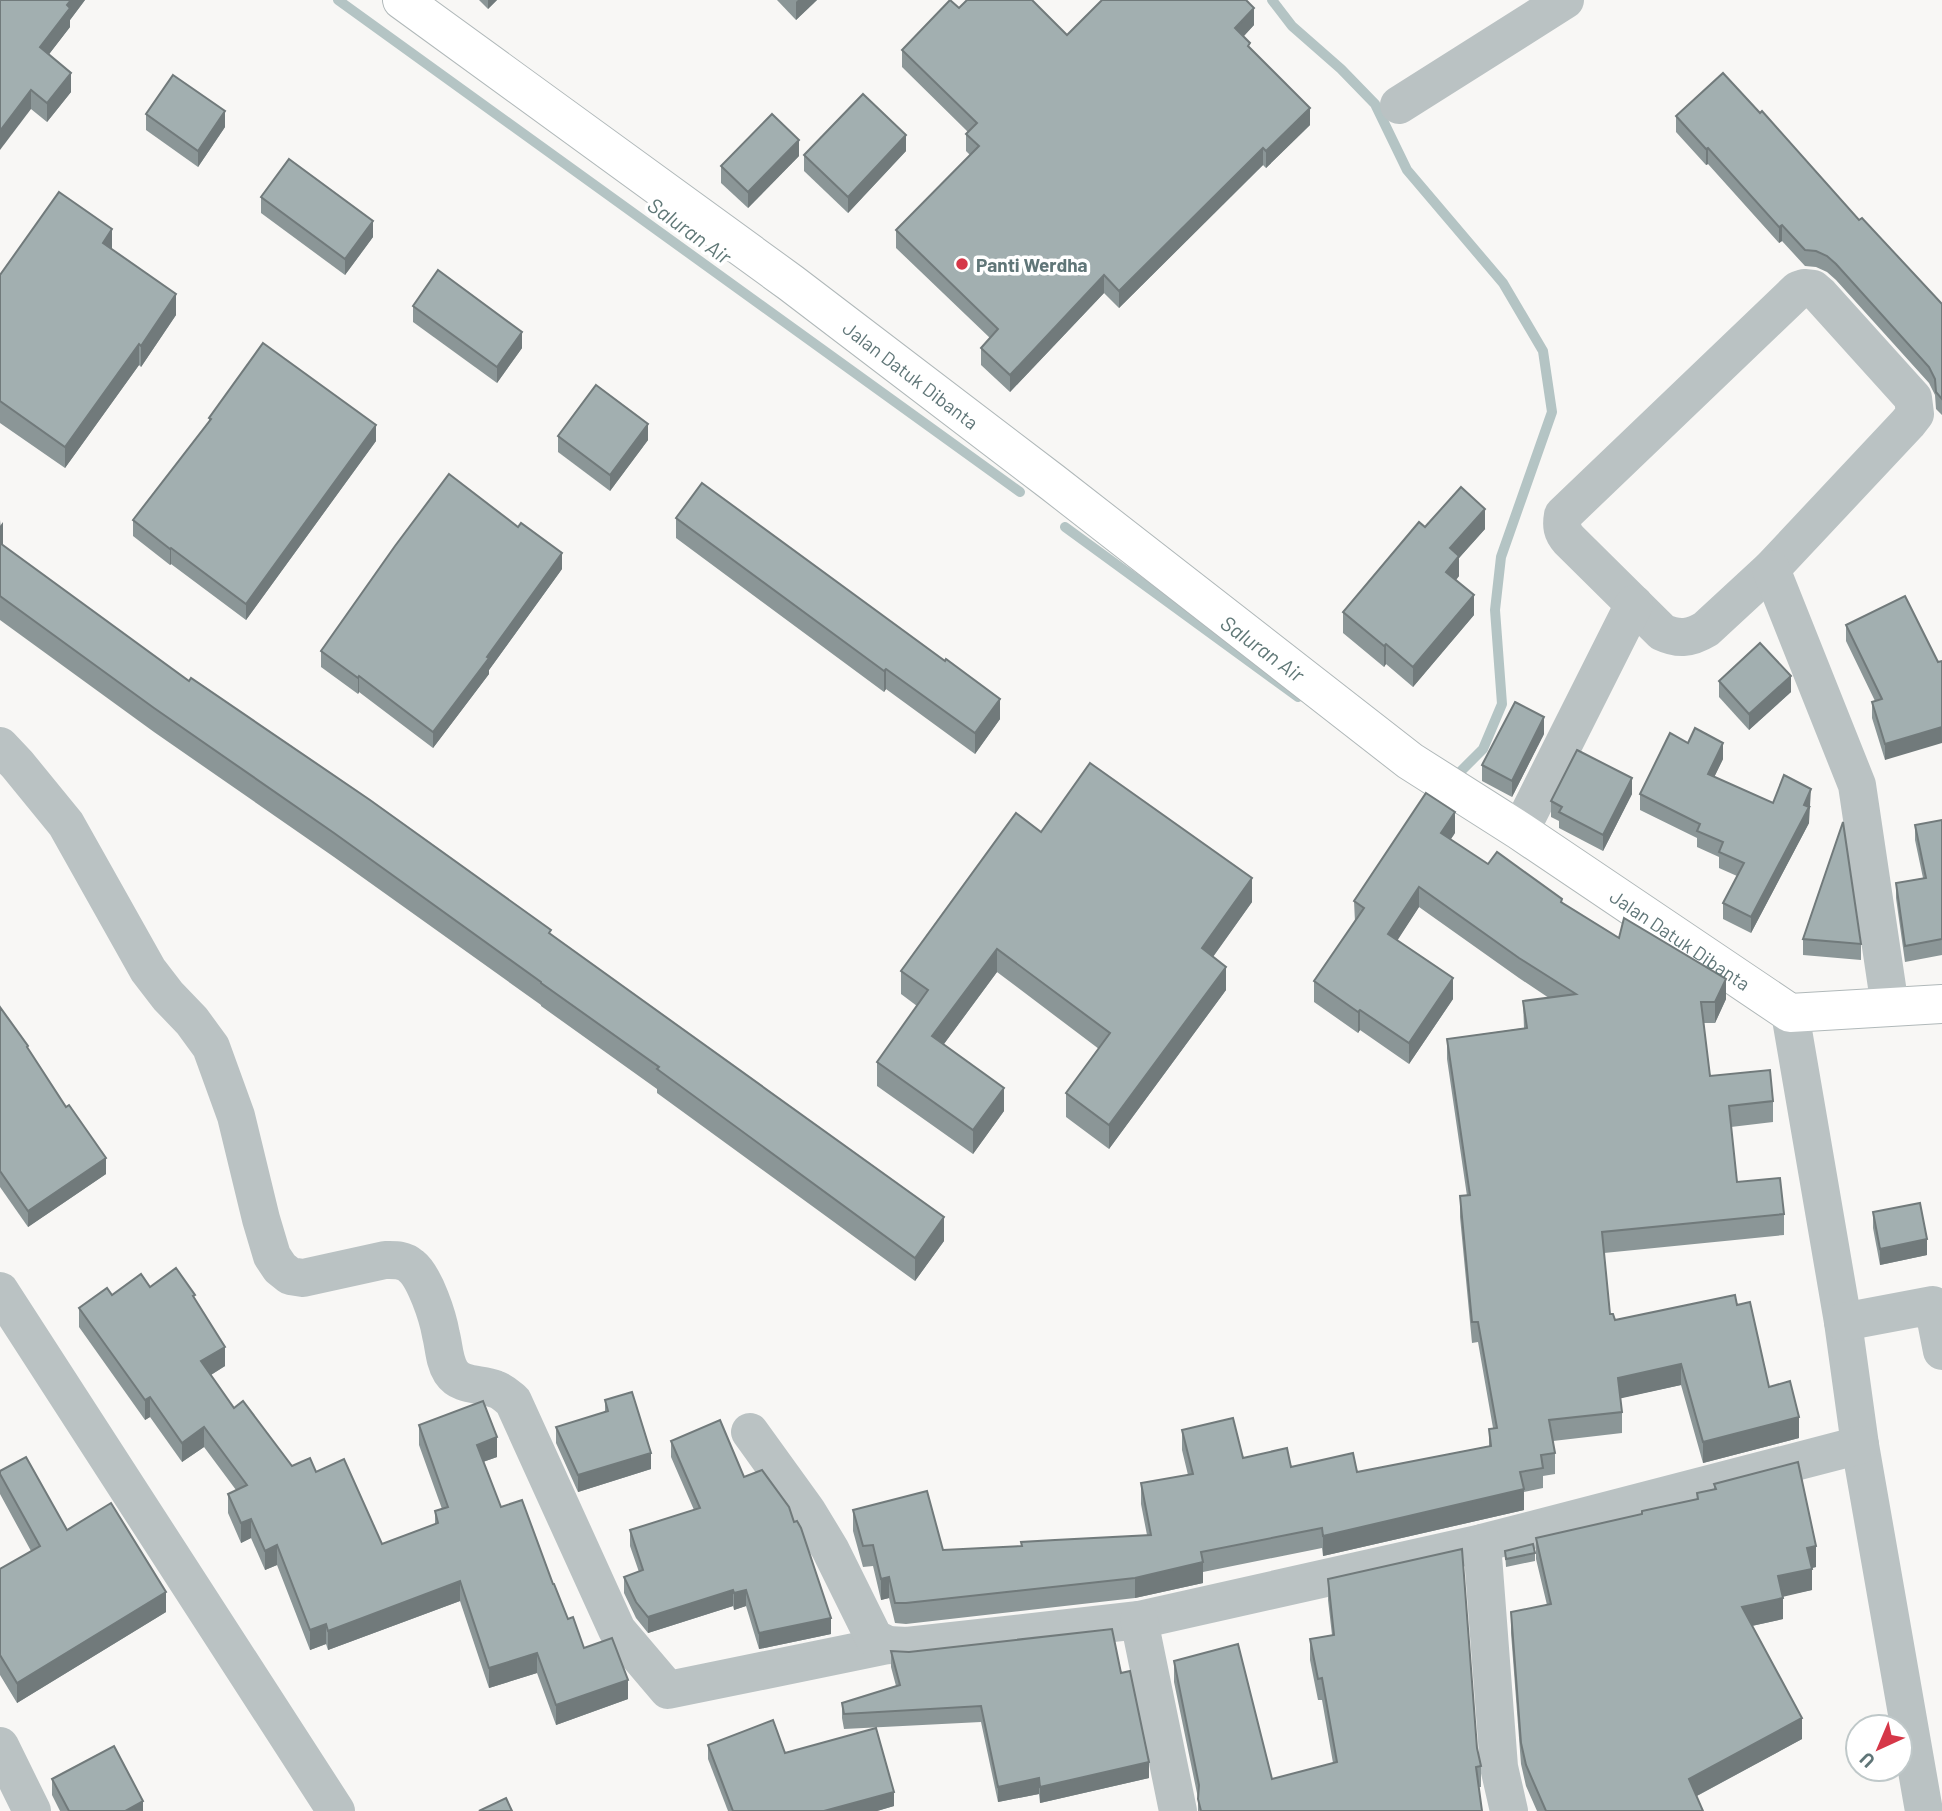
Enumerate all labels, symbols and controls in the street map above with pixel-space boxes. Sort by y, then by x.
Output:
water label: Saluran Air [643,191,737,269]
place label: Panti Werdha [976,253,1088,276]
marker: Panti Werdha [954,256,970,272]
street label: Jalan Datuk Dibanta [839,316,983,433]
water label: Saluran Air [1216,609,1310,687]
street label: Jalan Datuk Dibanta [1606,884,1755,995]
north arrow [1844,1713,1914,1783]
text: U [1855,1748,1879,1773]

